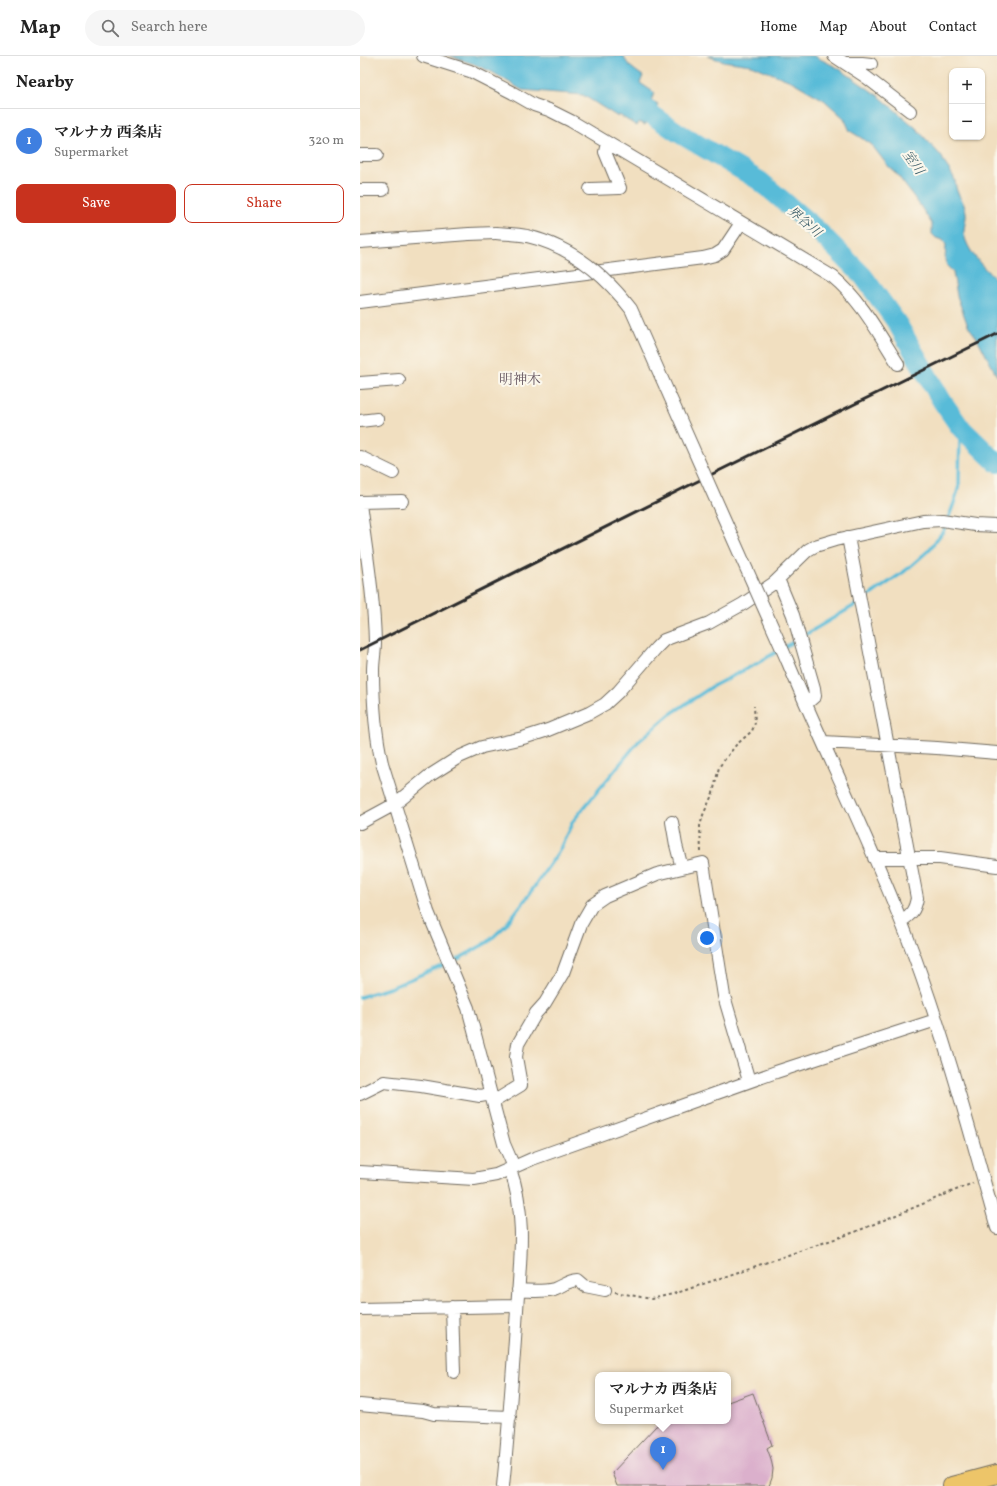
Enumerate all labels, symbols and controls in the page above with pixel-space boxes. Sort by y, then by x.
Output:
search box [85,10,365,46]
text: Map [20,15,61,41]
icon: search [99,17,121,39]
text: Search here [131,17,208,38]
text: Home [760,18,797,37]
text: Map [819,18,847,37]
text: About [869,18,907,37]
text: Contact [929,18,977,37]
map controls [949,68,985,140]
button: + [949,68,985,104]
text: Nearby [16,71,74,94]
button: − [949,104,985,140]
text: マルナカ 西条店 [54,123,162,144]
text: 1 [26,132,32,150]
text: 320 m [309,132,344,150]
text: Supermarket [54,144,129,162]
water label: 室川 [898,147,928,181]
button: Save [16,184,176,223]
button: Share [184,184,344,223]
water label: 界谷川 [783,203,826,243]
district label: 明神木 [499,371,541,390]
your location [697,928,717,948]
popup [595,1372,731,1424]
text: マルナカ 西条店 [609,1380,717,1401]
text: Supermarket [609,1401,684,1419]
pin: 1 [650,1437,676,1470]

